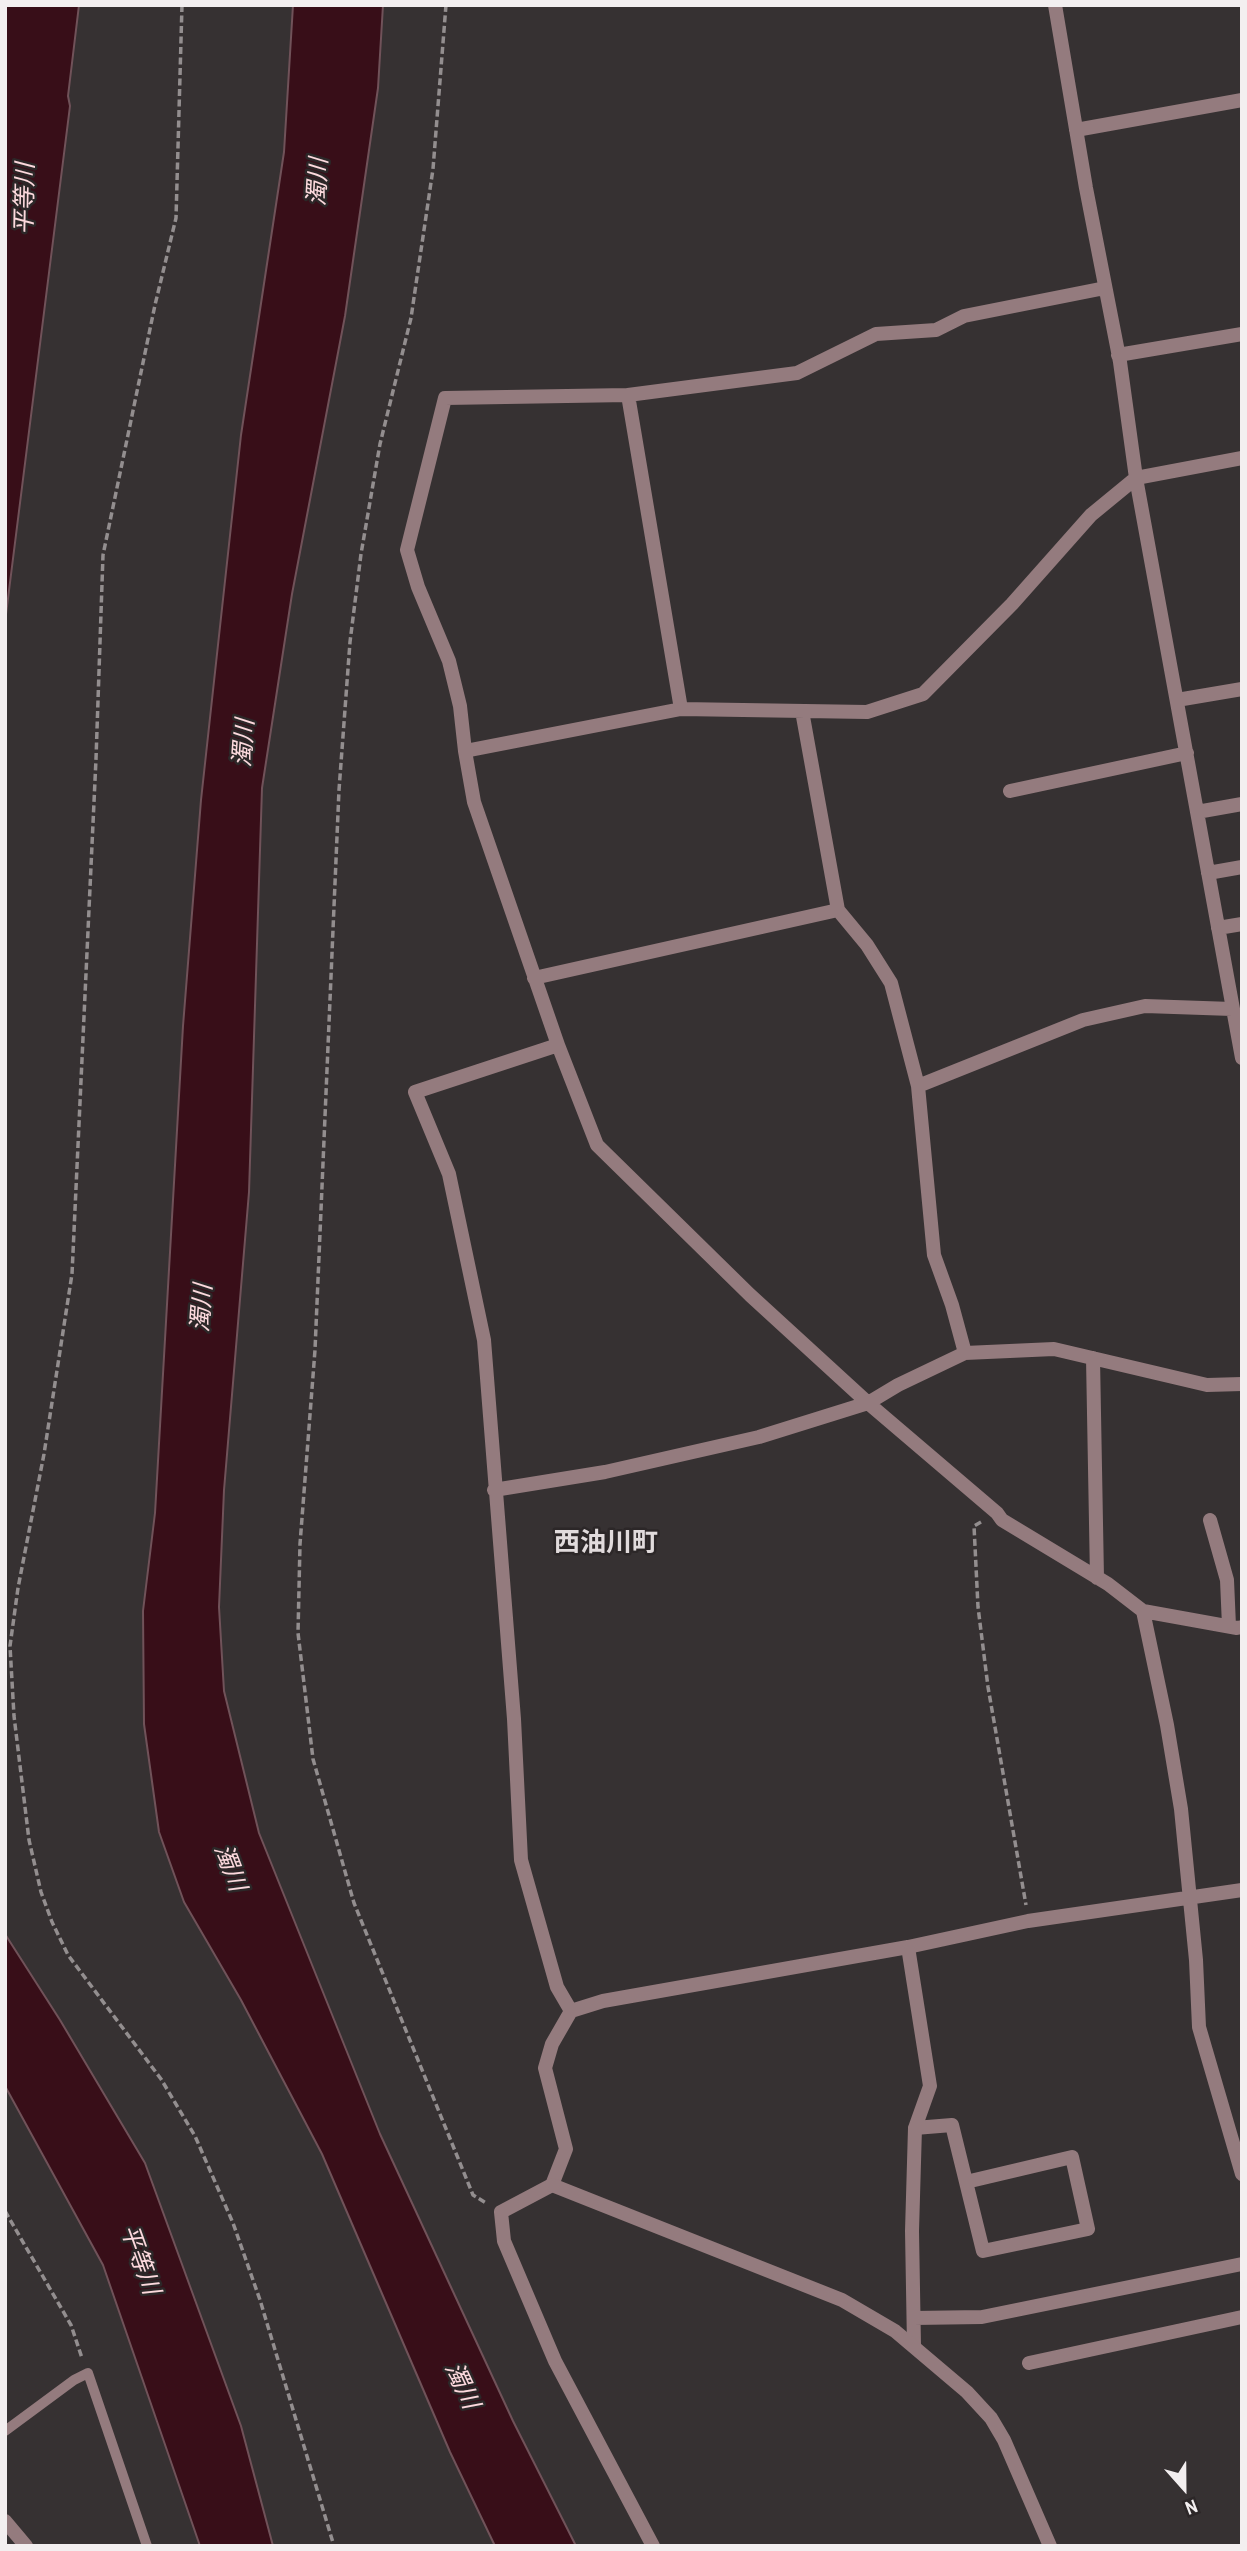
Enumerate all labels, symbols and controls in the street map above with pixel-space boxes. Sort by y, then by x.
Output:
water label: 濁川 [303,157,335,207]
water label: 平等川 [11,163,41,235]
water label: 濁川 [229,718,261,768]
water label: 濁川 [187,1283,219,1333]
district label: 西油川町 [554,1528,658,1560]
water label: 濁川 [207,1840,251,1896]
water label: 平等川 [113,2221,165,2299]
water label: 濁川 [438,2358,484,2414]
north arrow [1149,2453,1219,2523]
text: N [1182,2493,1201,2522]

